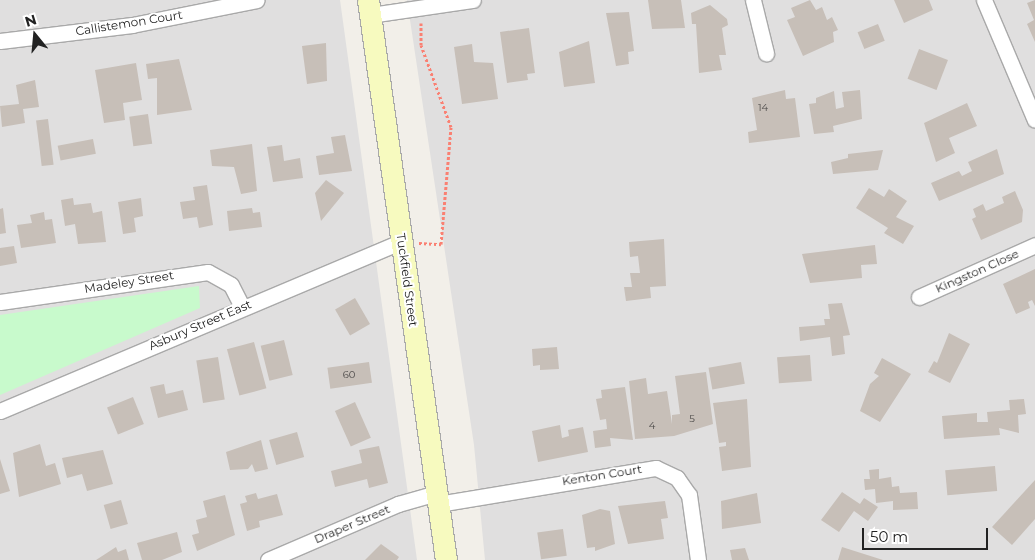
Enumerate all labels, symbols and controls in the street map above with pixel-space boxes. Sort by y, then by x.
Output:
street label: Callistemon Court [74,7,184,39]
north arrow [10,10,60,60]
text: N [23,10,39,31]
house number: 14 [758,102,768,114]
street label: Tuckfield Street [393,232,421,328]
street label: Kingston Close [933,246,1021,296]
street label: Madeley Street [83,268,175,296]
street label: Asbury Street East [146,297,254,353]
house number: 60 [343,369,355,381]
house number: 5 [689,413,695,425]
house number: 4 [649,420,655,432]
street label: Kenton Court [561,462,643,488]
street label: Draper Street [312,502,392,546]
scale bar [865,518,991,550]
text: 50 m [870,527,908,546]

